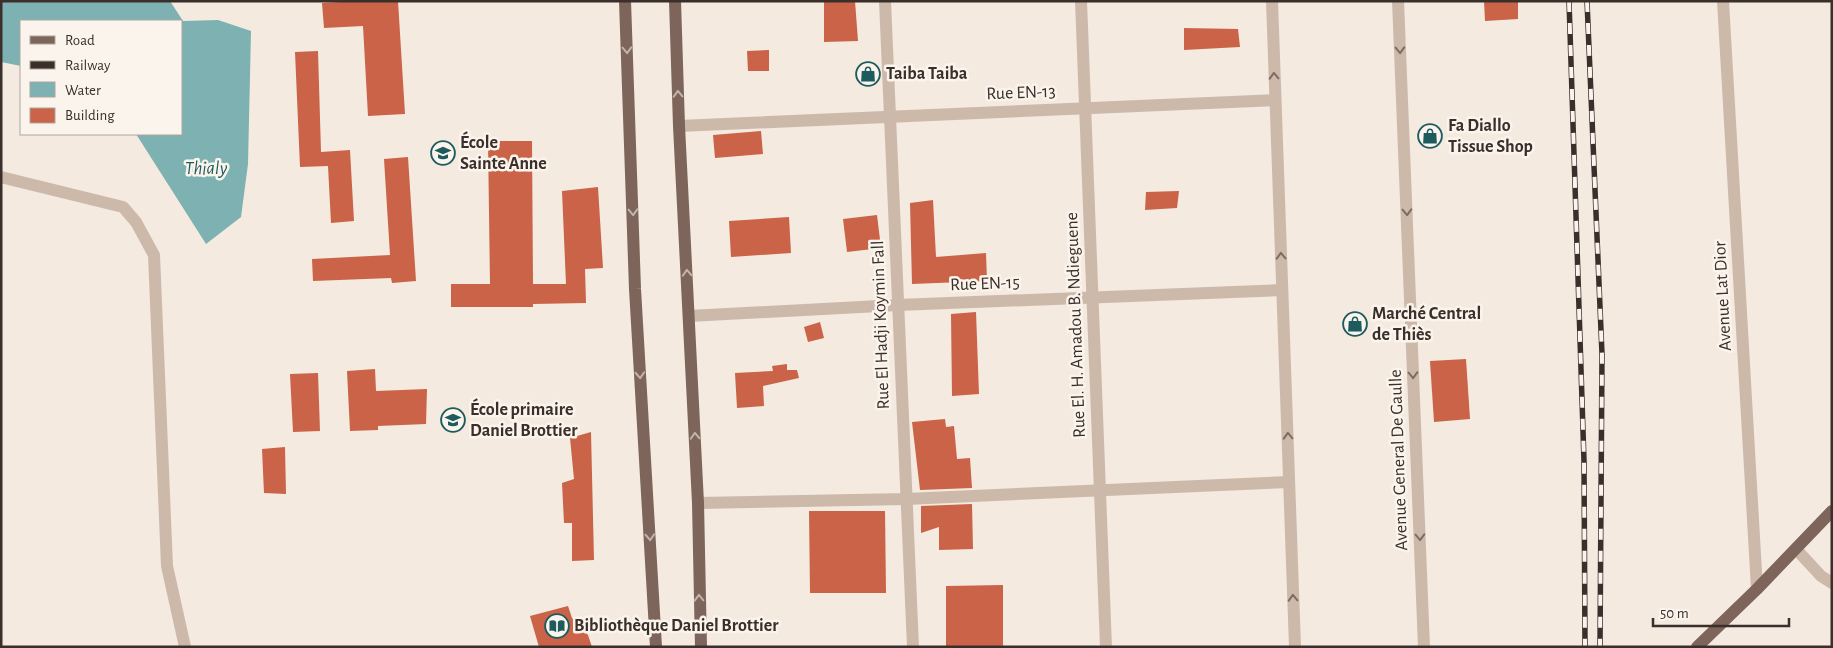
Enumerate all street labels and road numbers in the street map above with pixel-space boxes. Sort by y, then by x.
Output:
street label: Rue EN-13 [986,83,1056,103]
street label: Rue El. H. Amadou B. Ndieguene [1063,212,1089,438]
street label: Rue El Hadji Koymin Fall [869,240,893,410]
street label: Avenue Lat Dior [1711,240,1735,352]
street label: Rue EN-15 [950,274,1020,294]
street label: Avenue General De Gaulle [1387,369,1411,551]

